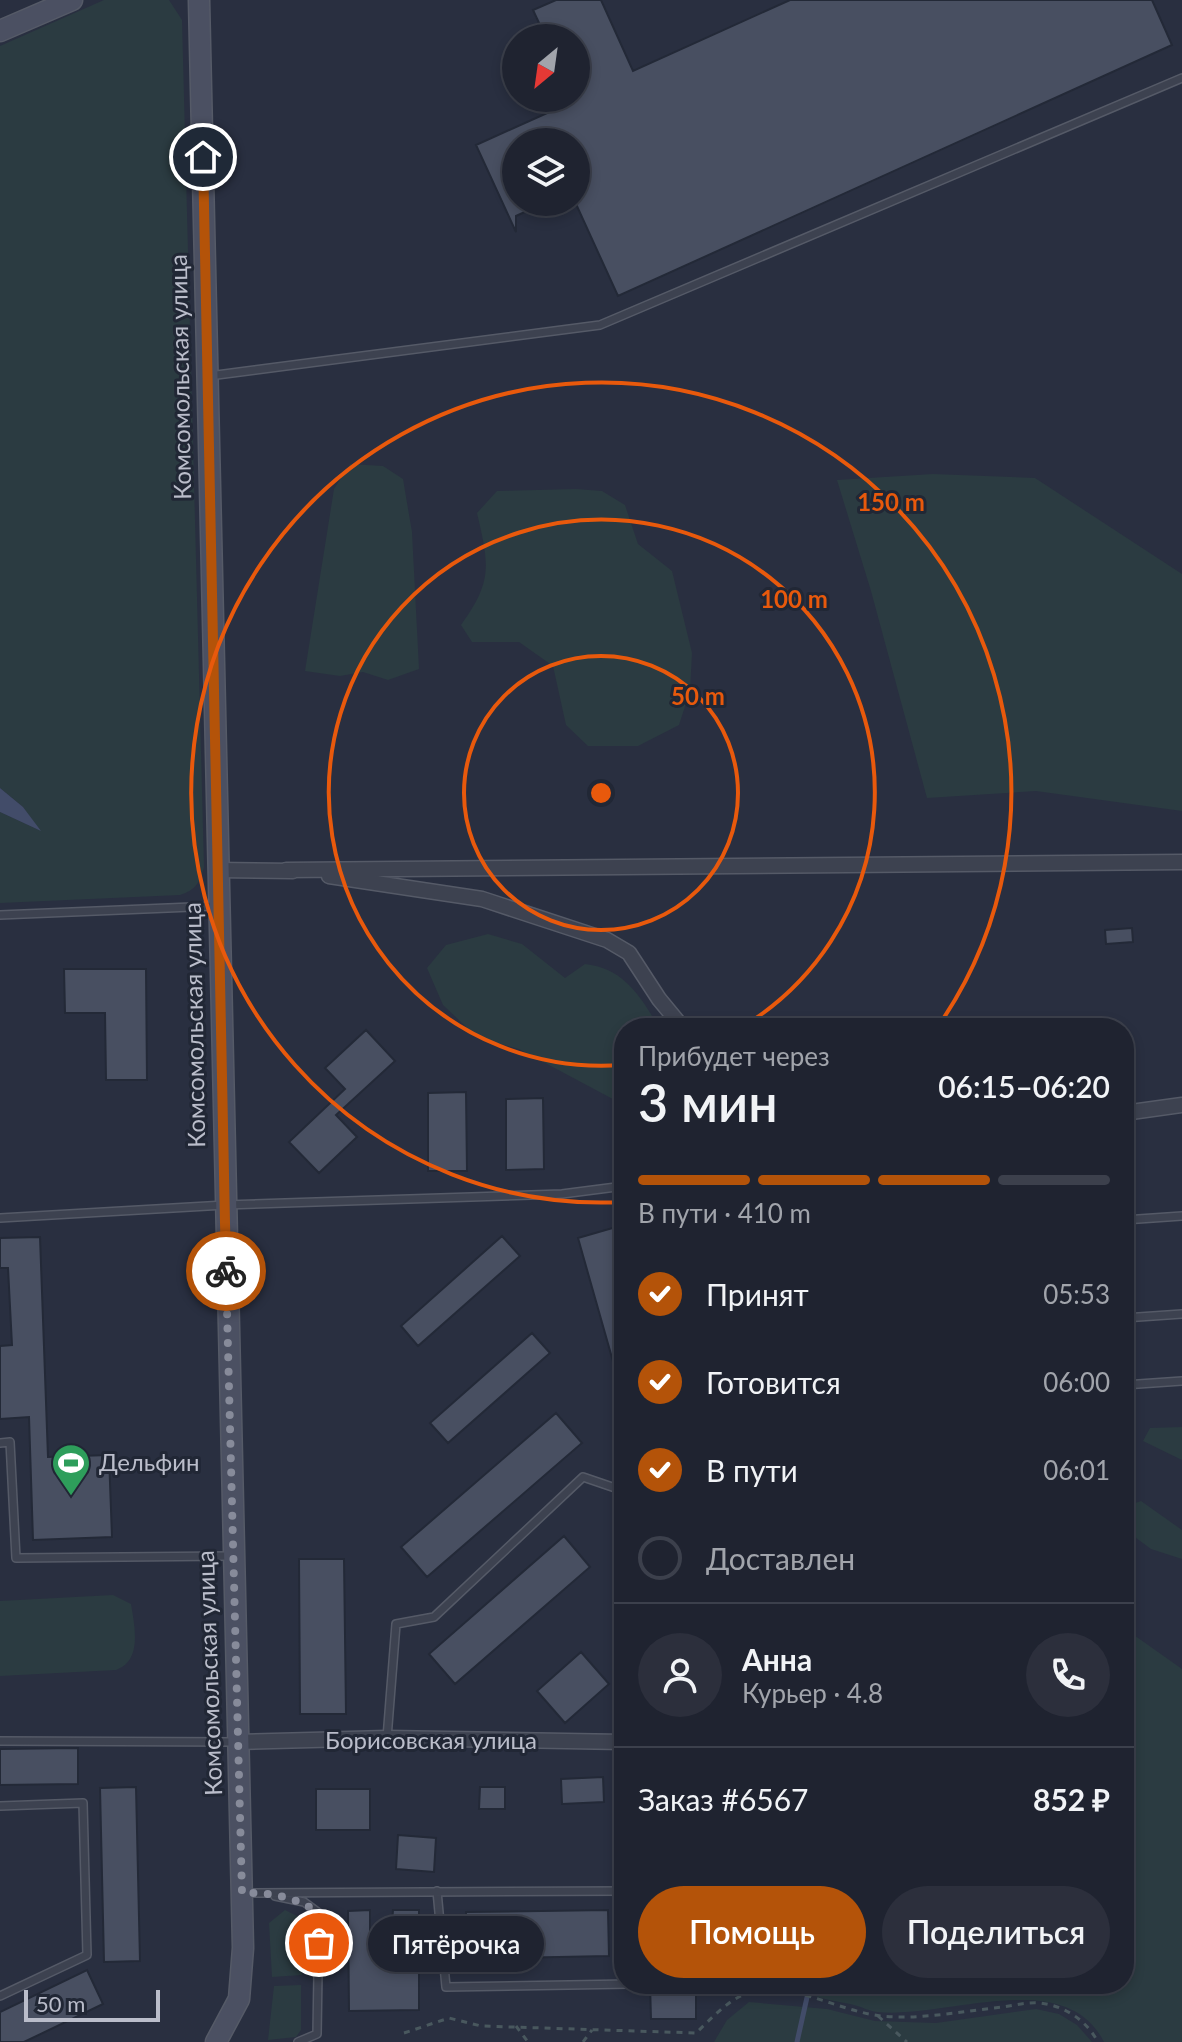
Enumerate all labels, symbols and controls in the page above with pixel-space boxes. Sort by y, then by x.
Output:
north arrow [502,24,590,112]
map controls [502,24,590,216]
pin [169,123,237,191]
button: layers [502,128,590,216]
icon: home [181,135,225,179]
street label: Комсомольская улица [163,254,196,500]
text: 150 m [857,487,925,516]
text: 100 m [760,584,828,613]
text: 50 m [671,681,725,710]
centre of rings [587,779,615,807]
street label: Комсомольская улица [177,902,210,1148]
text: Прибудет через [638,1040,830,1072]
text: 06:15–06:20 [938,1068,1110,1104]
text: 3 мин [638,1071,778,1133]
text: В пути · 410 m [638,1197,811,1229]
courier [186,1231,266,1311]
icon: bike [204,1249,248,1293]
icon: check [638,1272,682,1316]
text: Принят [706,1276,809,1312]
text: 05:53 [1043,1278,1110,1310]
icon: check [638,1360,682,1404]
text: Готовится [706,1364,841,1400]
text: 06:00 [1043,1366,1110,1398]
sports icon: Дельфин [50,1442,92,1497]
place label: Дельфин [99,1447,200,1476]
icon: check [638,1448,682,1492]
text: В пути [706,1452,798,1488]
text: 06:01 [1043,1454,1110,1486]
text: Доставлен [706,1540,855,1576]
street label: Комсомольская улица [190,1550,227,1796]
button: person [638,1633,722,1717]
button: phone [1026,1633,1110,1717]
text: Анна [742,1641,812,1677]
text: Курьер · 4.8 [742,1677,883,1709]
street label: Борисовская улица [325,1725,537,1754]
text: Заказ #6567 [638,1781,809,1817]
text: 852 ₽ [1033,1781,1110,1817]
button: Помощь [638,1886,866,1978]
button: Поделиться [882,1886,1110,1978]
pin [285,1909,353,1977]
callout: Пятёрочка [367,1915,543,1971]
icon: bag [297,1921,341,1965]
text: Пятёрочка [392,1928,520,1960]
scale bar [24,1986,160,2022]
text: 50 m [36,1990,85,2017]

